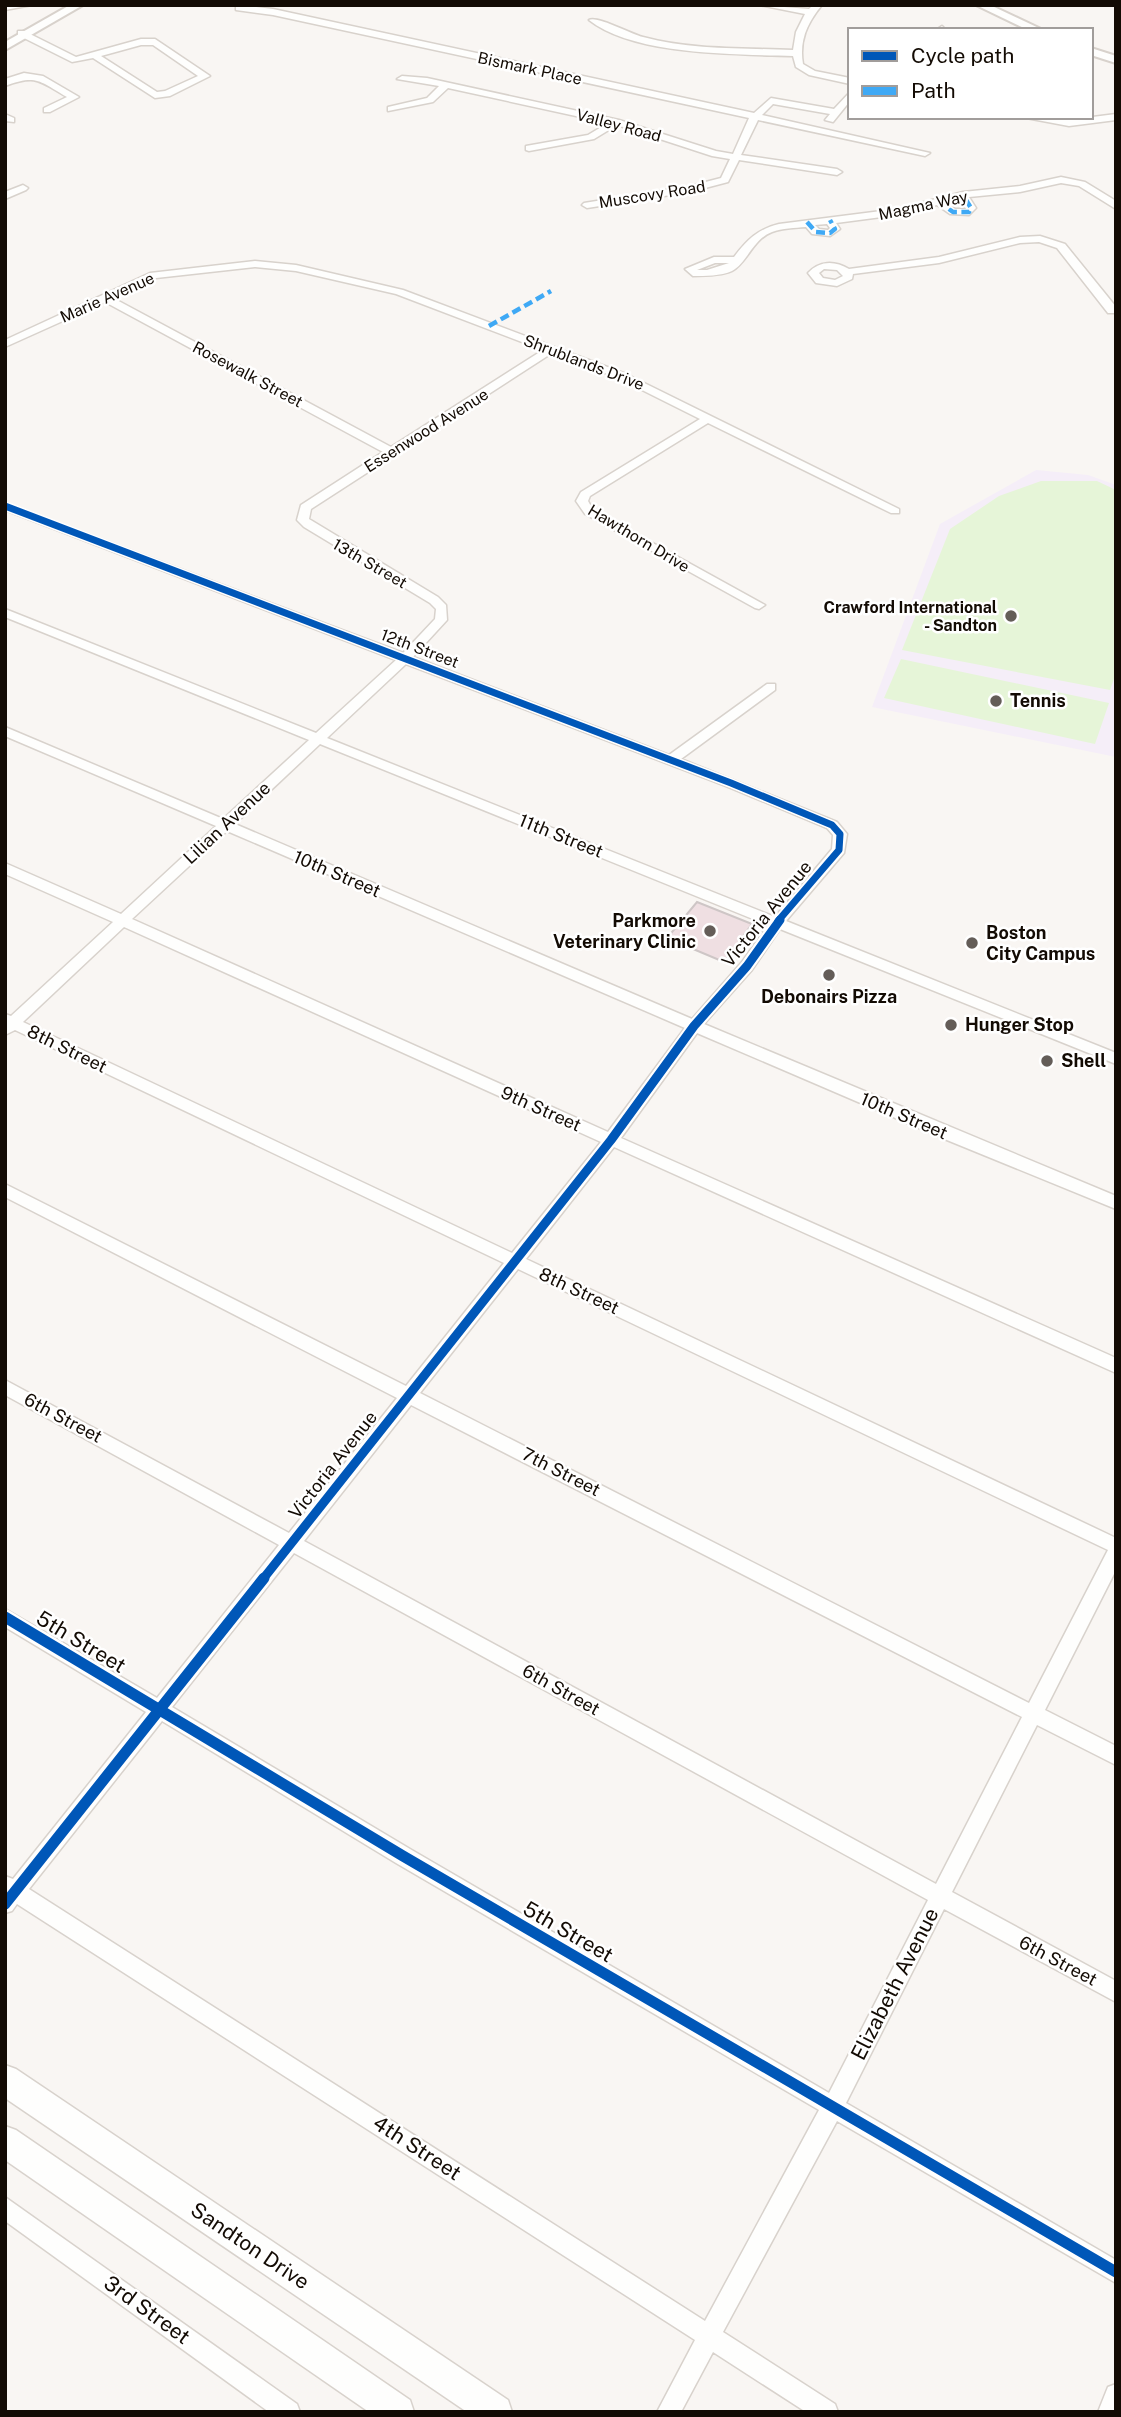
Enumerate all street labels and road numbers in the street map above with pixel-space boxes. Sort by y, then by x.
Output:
street label: Bismark Place [476,48,584,89]
street label: Valley Road [574,105,663,146]
street label: Muscovy Road [597,177,707,212]
street label: Magma Way [877,187,970,224]
street label: Marie Avenue [57,268,157,327]
street label: Shrublands Drive [521,331,647,394]
street label: Rosewalk Street [189,337,306,411]
street label: Essenwood Avenue [361,385,492,476]
street label: Hawthorn Drive [584,501,693,576]
street label: 13th Street [329,535,410,592]
street label: 12th Street [378,625,462,672]
street label: Lilian Avenue [179,777,275,868]
street label: 11th Street [516,809,606,862]
street label: 10th Street [290,846,384,901]
street label: Victoria Avenue [717,856,816,971]
street label: 8th Street [24,1020,110,1077]
street label: 9th Street [498,1082,585,1136]
street label: 10th Street [857,1088,951,1143]
street label: 8th Street [536,1263,623,1318]
street label: 6th Street [21,1388,106,1447]
street label: Victoria Avenue [284,1407,381,1523]
street label: 7th Street [519,1443,604,1500]
street label: 5th Street [32,1605,131,1678]
street label: 6th Street [519,1660,604,1719]
street label: 5th Street [519,1896,618,1967]
street label: Elizabeth Avenue [845,1903,944,2064]
street label: 6th Street [1016,1931,1101,1990]
street label: 4th Street [369,2110,466,2185]
street label: Sandton Drive [186,2197,314,2294]
street label: 3rd Street [99,2270,195,2349]

